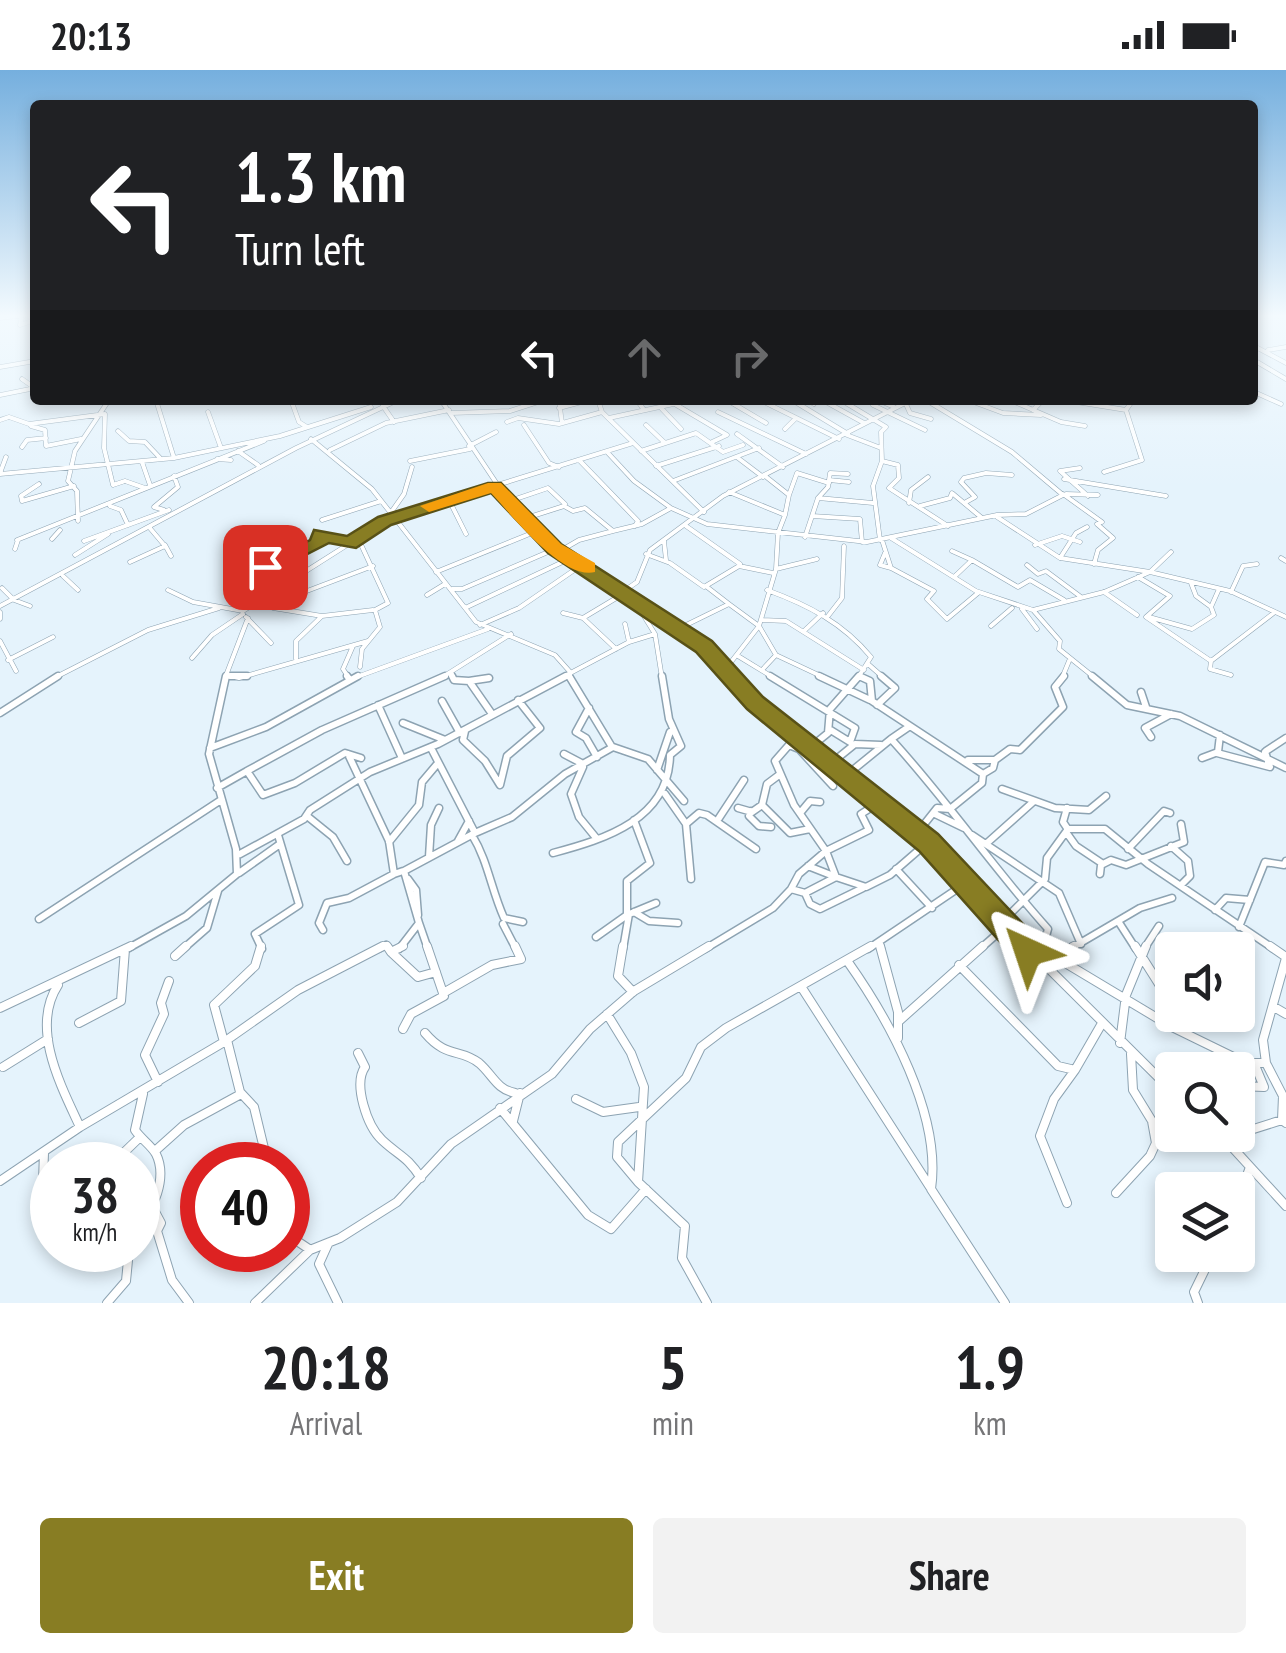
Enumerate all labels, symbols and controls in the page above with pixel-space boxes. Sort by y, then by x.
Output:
text: 20:13 [50,11,132,60]
text: 1.3 km [235,131,406,221]
icon: left [70,140,200,270]
text: Turn left [235,219,365,277]
icon: left [512,330,567,385]
icon: ahead [617,330,672,385]
icon: right [722,330,777,385]
pin [223,525,308,610]
icon: arrive [238,540,293,595]
position arrow [976,900,1080,1004]
map controls [1155,932,1255,1272]
button: sound [1155,932,1255,1032]
button: search [1155,1052,1255,1152]
speed limit sign: 40 [180,1142,310,1272]
text: 38 [71,1162,119,1227]
button: layers [1155,1172,1255,1272]
text: km/h [73,1216,117,1248]
text: 20:18 [261,1328,391,1406]
text: 5 [658,1328,687,1406]
text: 1.9 [955,1328,1025,1406]
text: Arrival [290,1402,362,1444]
text: min [652,1402,694,1444]
text: km [973,1402,1006,1444]
button: Exit [40,1518,633,1633]
button: Share [653,1518,1246,1633]

